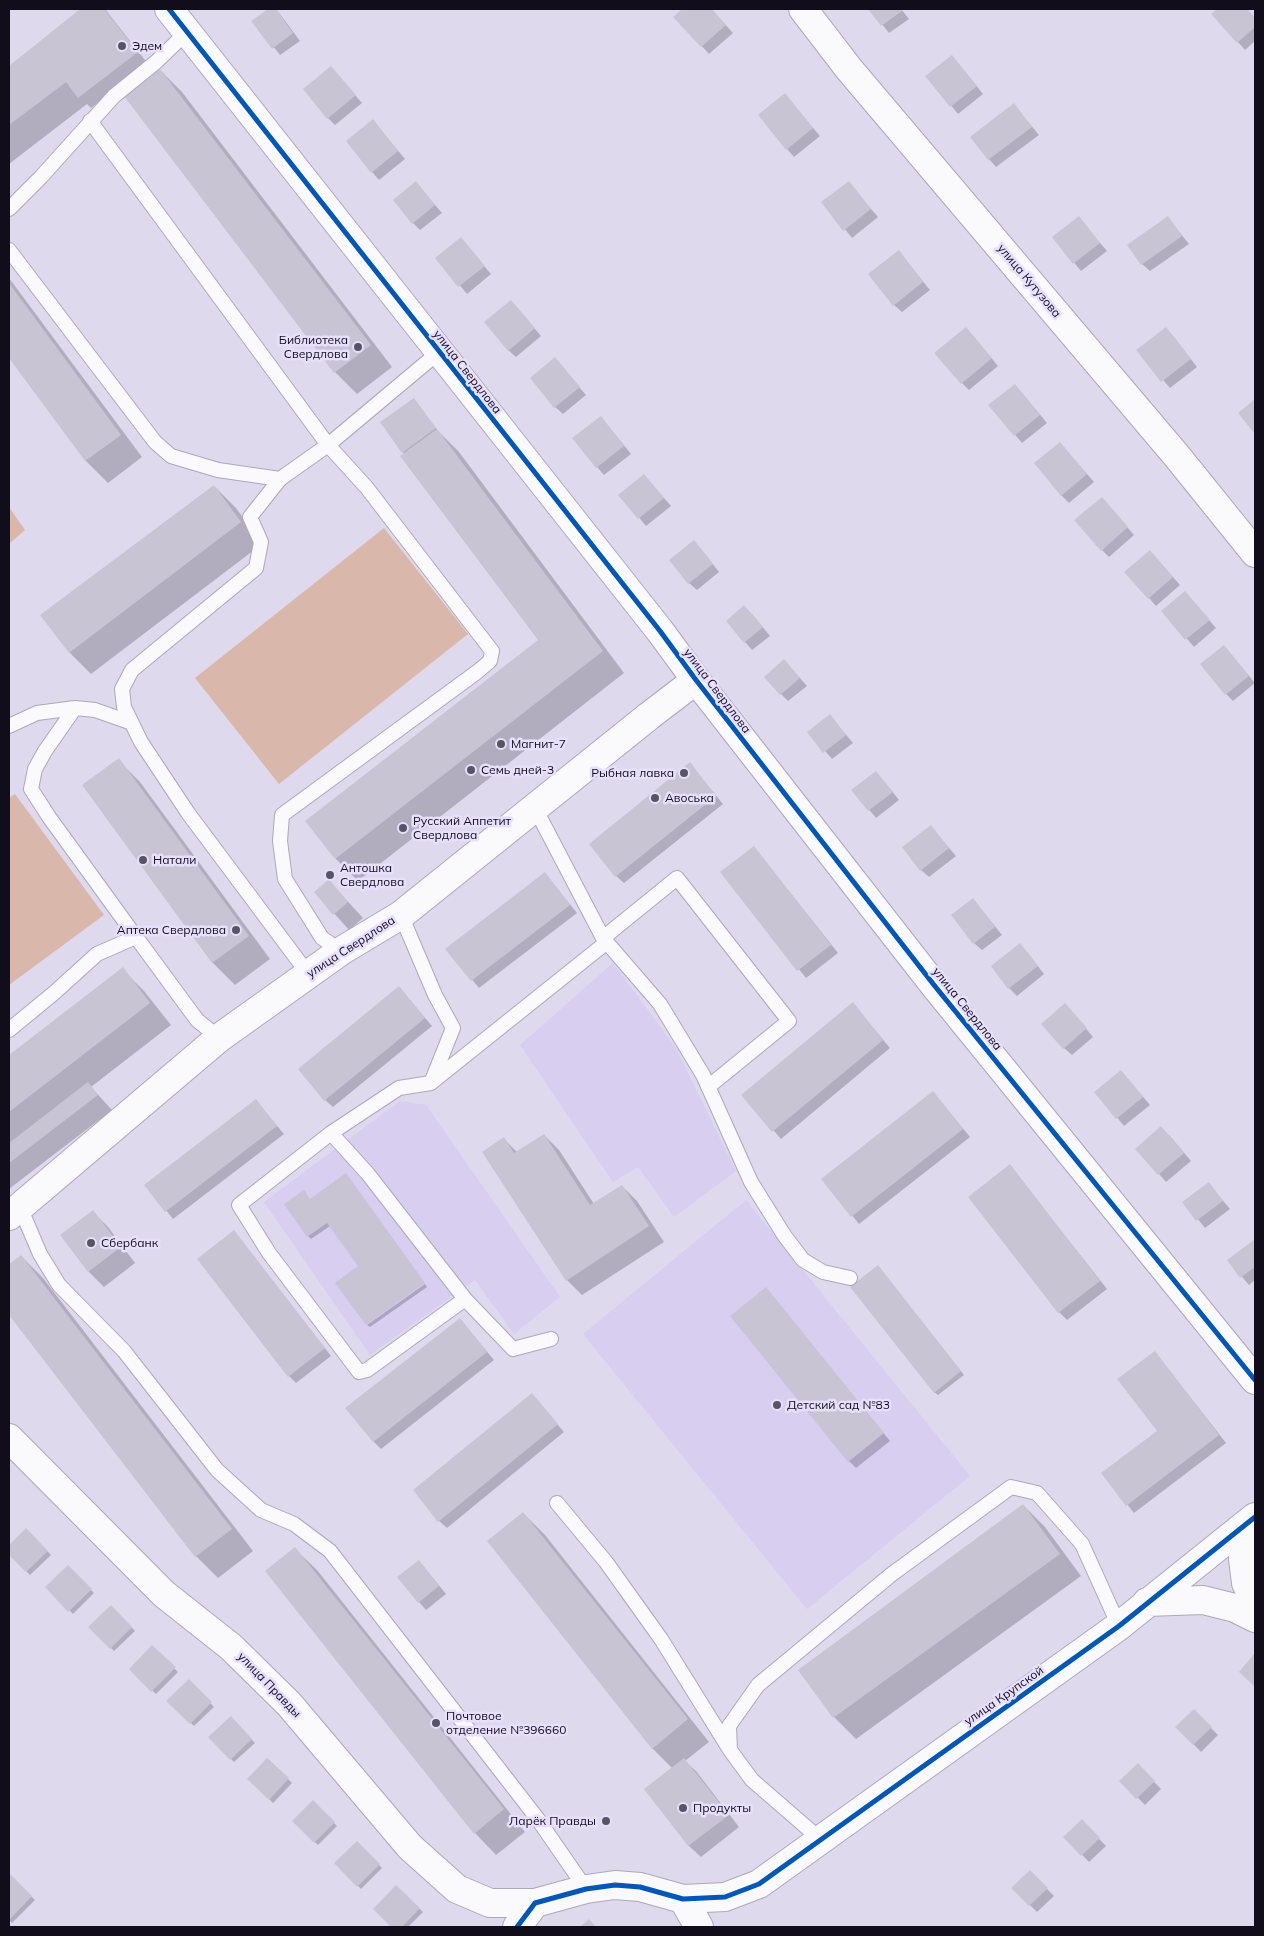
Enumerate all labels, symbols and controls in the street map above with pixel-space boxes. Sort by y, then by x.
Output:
place label: Эдем [132,39,162,53]
marker: Эдем [116,40,128,52]
street label: улица Кутузова [994,241,1064,321]
street label: улица Свердлова [430,327,504,417]
place label: Библиотека Свердлова [279,333,348,361]
marker: Библиотека Свердлова [352,341,364,353]
street label: улица Свердлова [680,646,754,736]
place label: Магнит-7 [511,737,566,751]
marker: Магнит-7 [495,738,507,750]
place label: Семь дней-3 [481,763,554,777]
marker: Семь дней-3 [465,764,477,776]
place label: Рыбная лавка [591,766,674,780]
marker: Рыбная лавка [678,767,690,779]
place label: Авоська [665,791,714,805]
marker: Авоська [649,792,661,804]
place label: Русский Аппетит Свердлова [413,814,511,842]
marker: Русский Аппетит Свердлова [397,822,409,834]
place label: Натали [153,853,196,867]
marker: Натали [137,854,149,866]
place label: Антошка Свердлова [340,861,404,889]
marker: Антошка Свердлова [324,869,336,881]
street label: улица Свердлова [304,913,398,981]
place label: Аптека Свердлова [117,923,226,937]
marker: Аптека Свердлова [230,924,242,936]
street label: улица Свердлова [929,965,1005,1053]
place label: Сбербанк [101,1236,158,1250]
marker: Сбербанк [85,1237,97,1249]
place label: Детский сад №83 [787,1398,890,1412]
marker: Детский сад №83 [771,1399,783,1411]
street label: улица Правды [234,1649,304,1721]
street label: улица Крупской [962,1663,1046,1729]
place label: Почтовое отделение №396660 [446,1709,566,1737]
marker: Почтовое отделение №396660 [430,1717,442,1729]
place label: Продукты [693,1801,751,1815]
marker: Продукты [677,1802,689,1814]
place label: Ларёк Правды [509,1814,596,1828]
marker: Ларёк Правды [600,1815,612,1827]

